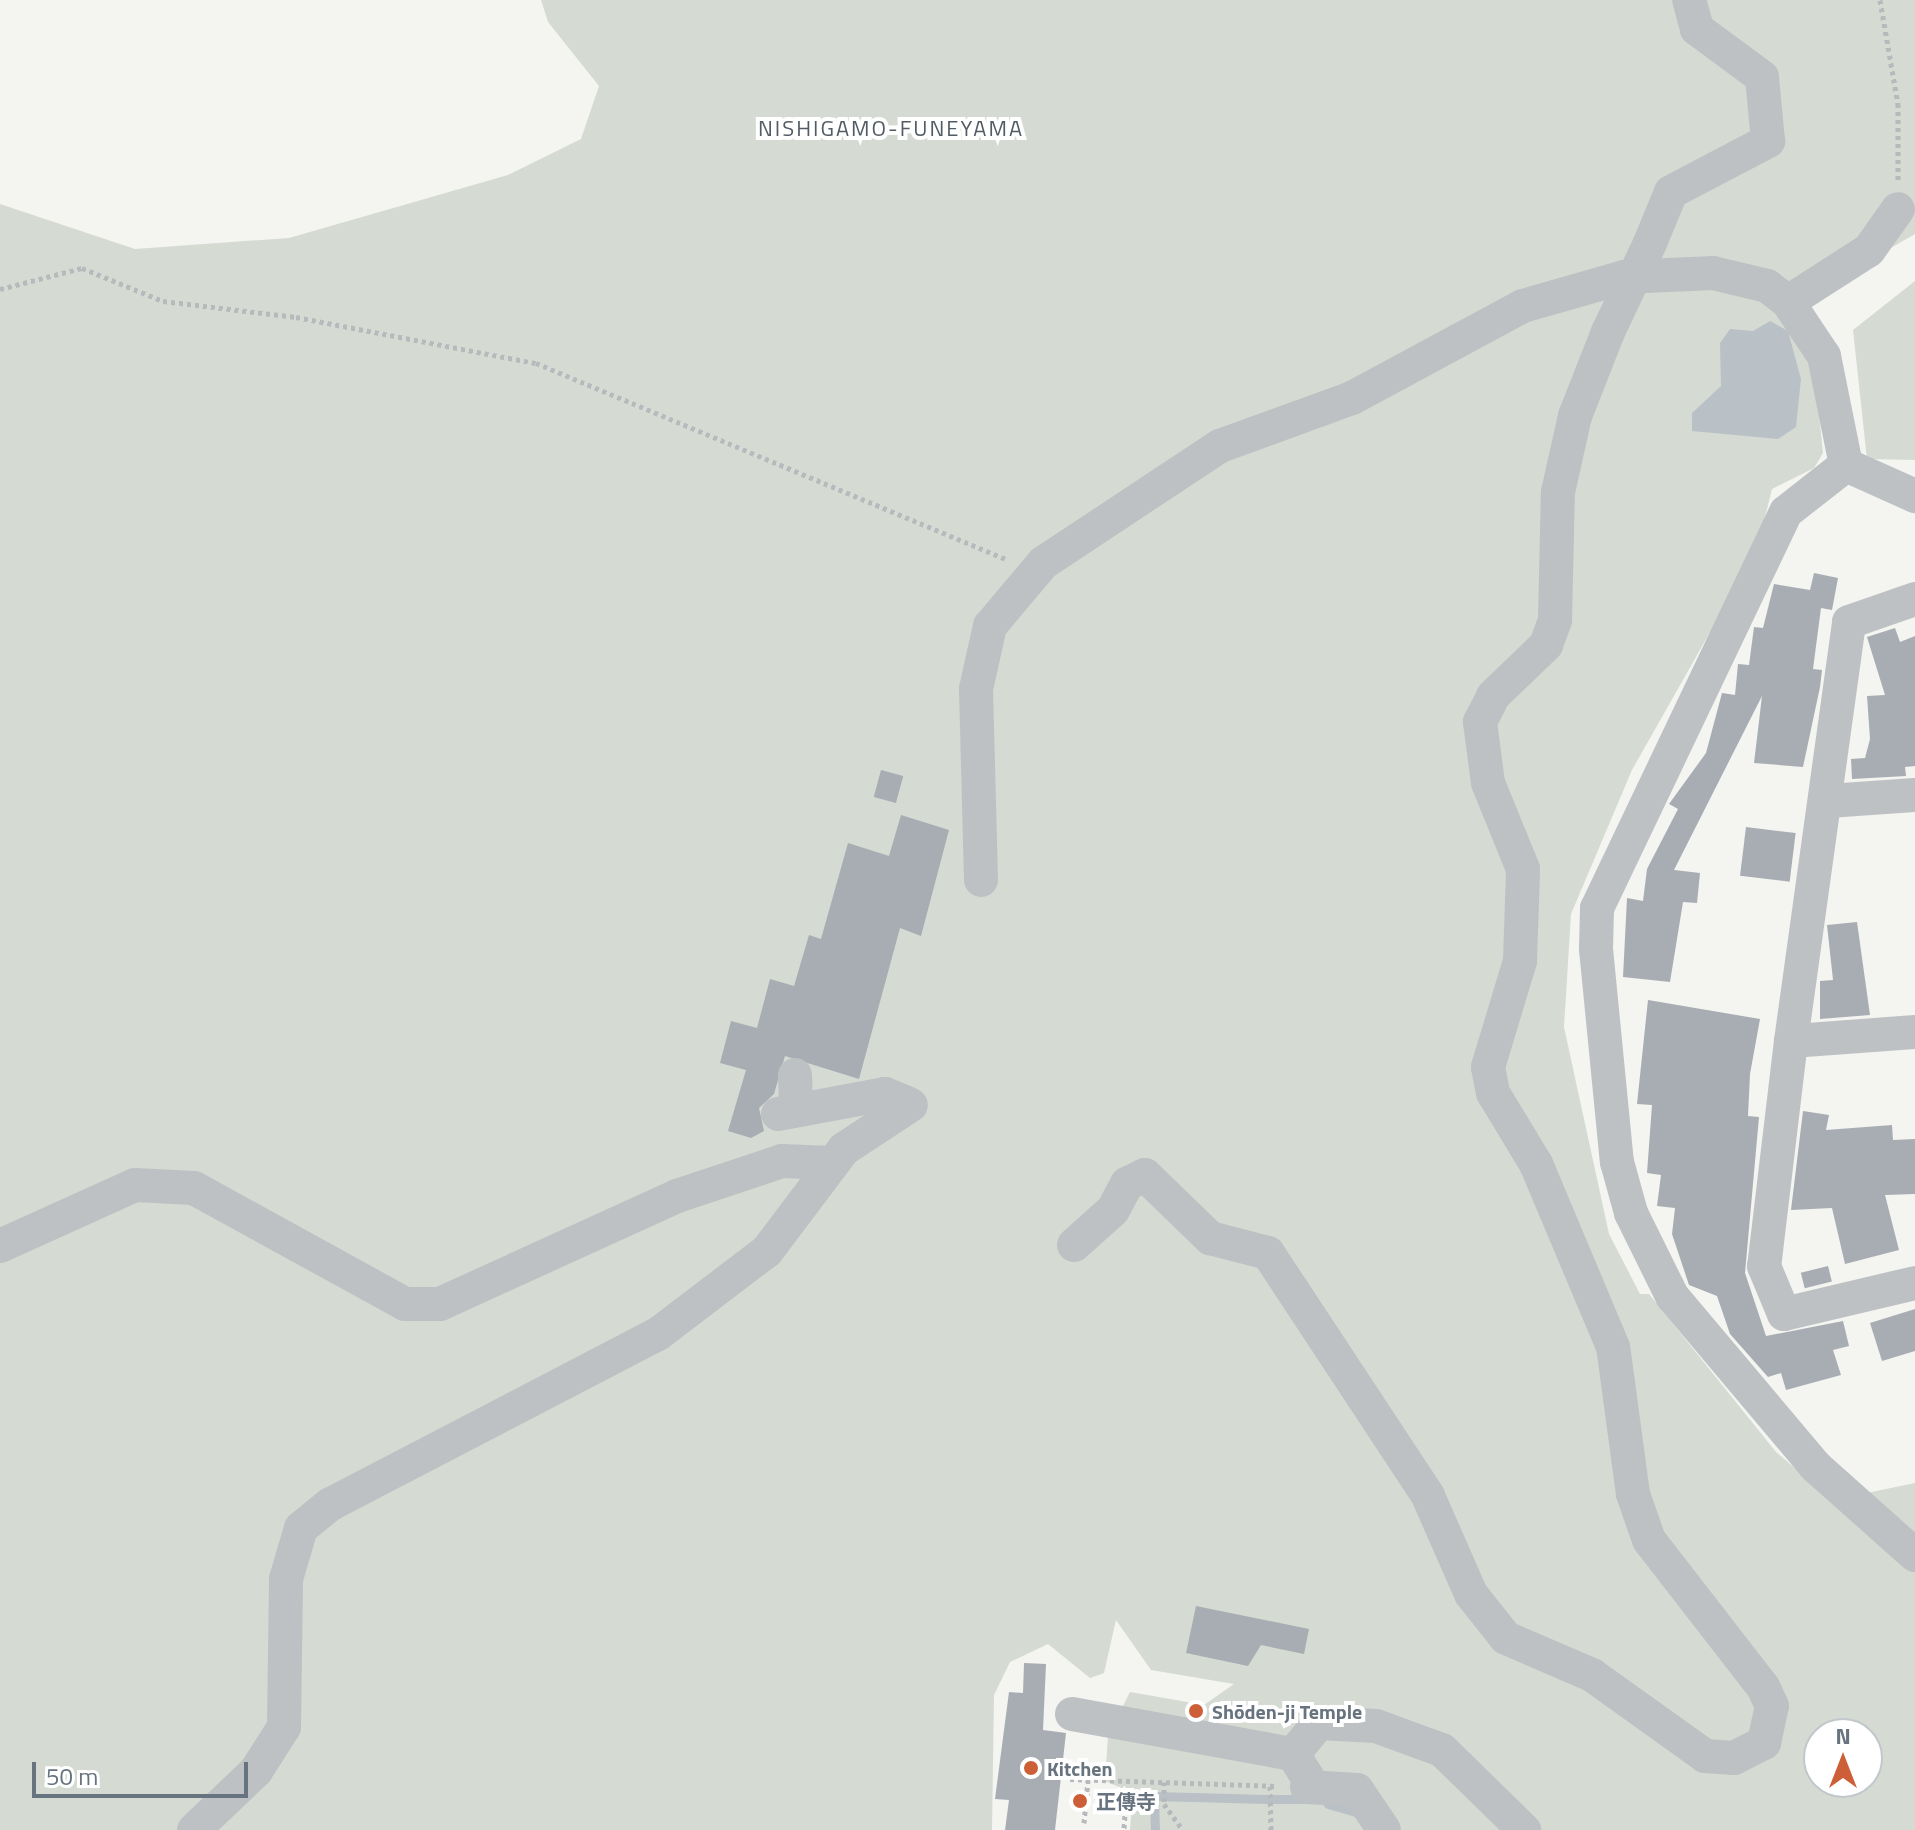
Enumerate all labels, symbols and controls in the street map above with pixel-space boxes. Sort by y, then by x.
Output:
district label: NISHIGAMO-FUNEYAMA [758,116,1024,142]
place label: Shōden-ji Temple [1212,1699,1362,1723]
marker: Shōden-ji Temple [1187,1702,1205,1720]
north arrow [1803,1718,1883,1798]
text: N [1835,1719,1851,1753]
scale bar [36,1746,252,1796]
place label: Kitchen [1047,1756,1113,1780]
text: 50 m [46,1758,98,1794]
marker: Kitchen [1022,1759,1040,1777]
place label: 正傳寺 [1096,1789,1156,1813]
marker: 正傳寺 [1071,1792,1089,1810]

